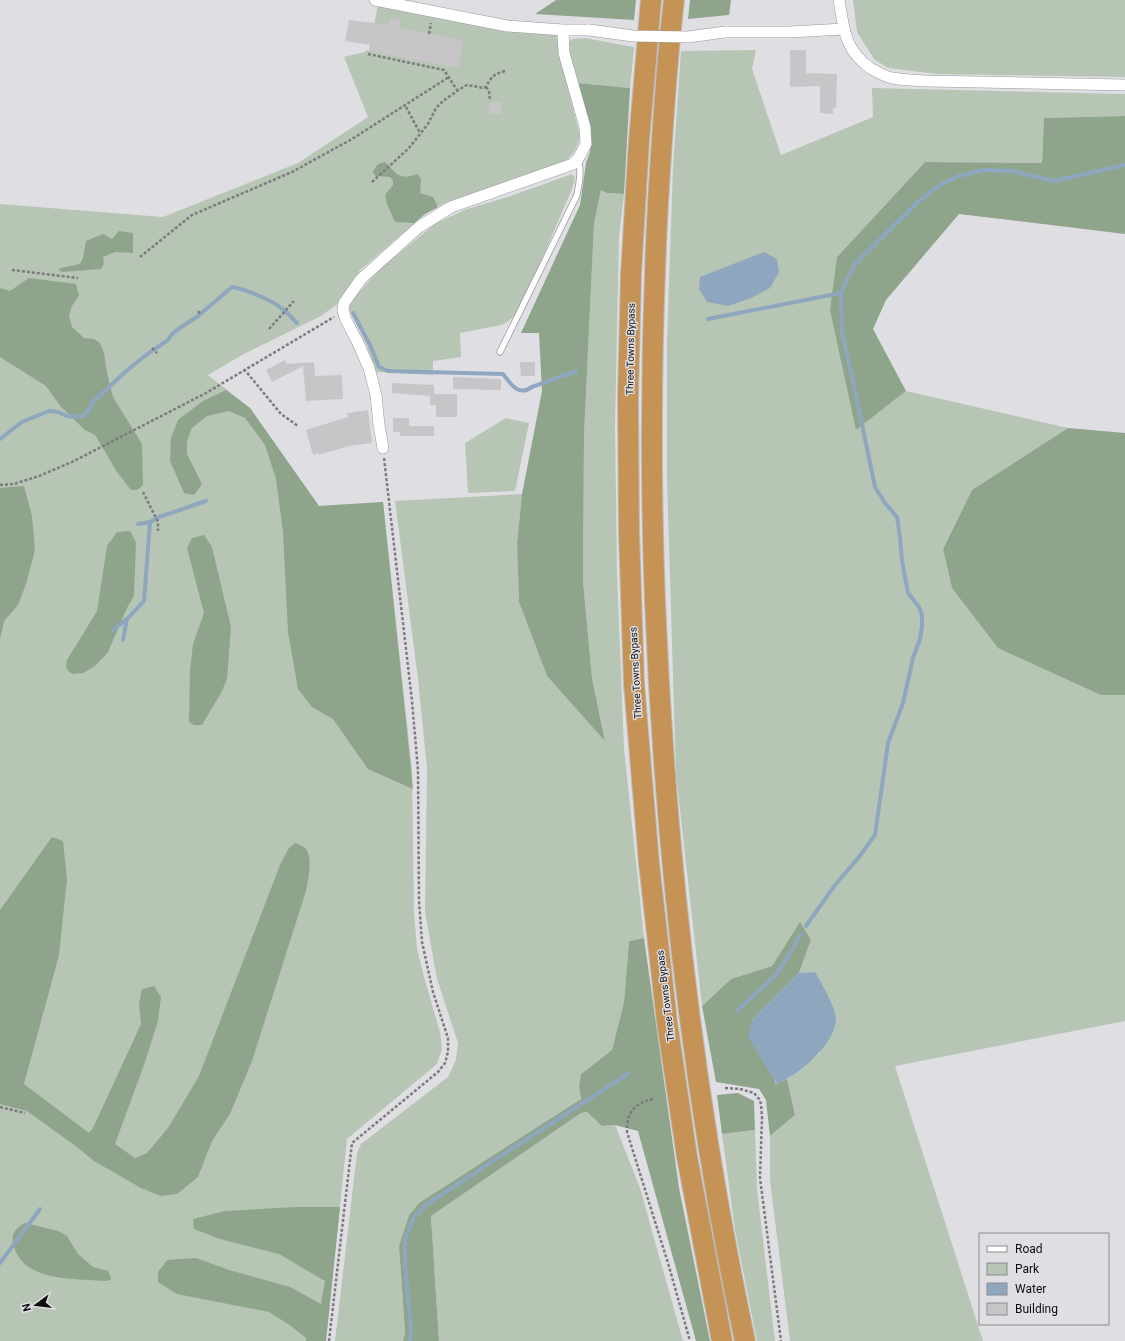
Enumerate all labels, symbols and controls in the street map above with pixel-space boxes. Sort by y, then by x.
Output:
street label: Three Towns Bypass [624,303,637,395]
street label: Three Towns Bypass [628,627,643,719]
street label: Three Towns Bypass [654,950,677,1042]
legend [979,1233,1109,1325]
text: Road [1015,1242,1043,1256]
text: Park [1015,1262,1040,1276]
text: Water [1015,1282,1046,1296]
north arrow [16,1285,56,1325]
text: N [19,1302,34,1313]
text: Building [1015,1302,1058,1316]

